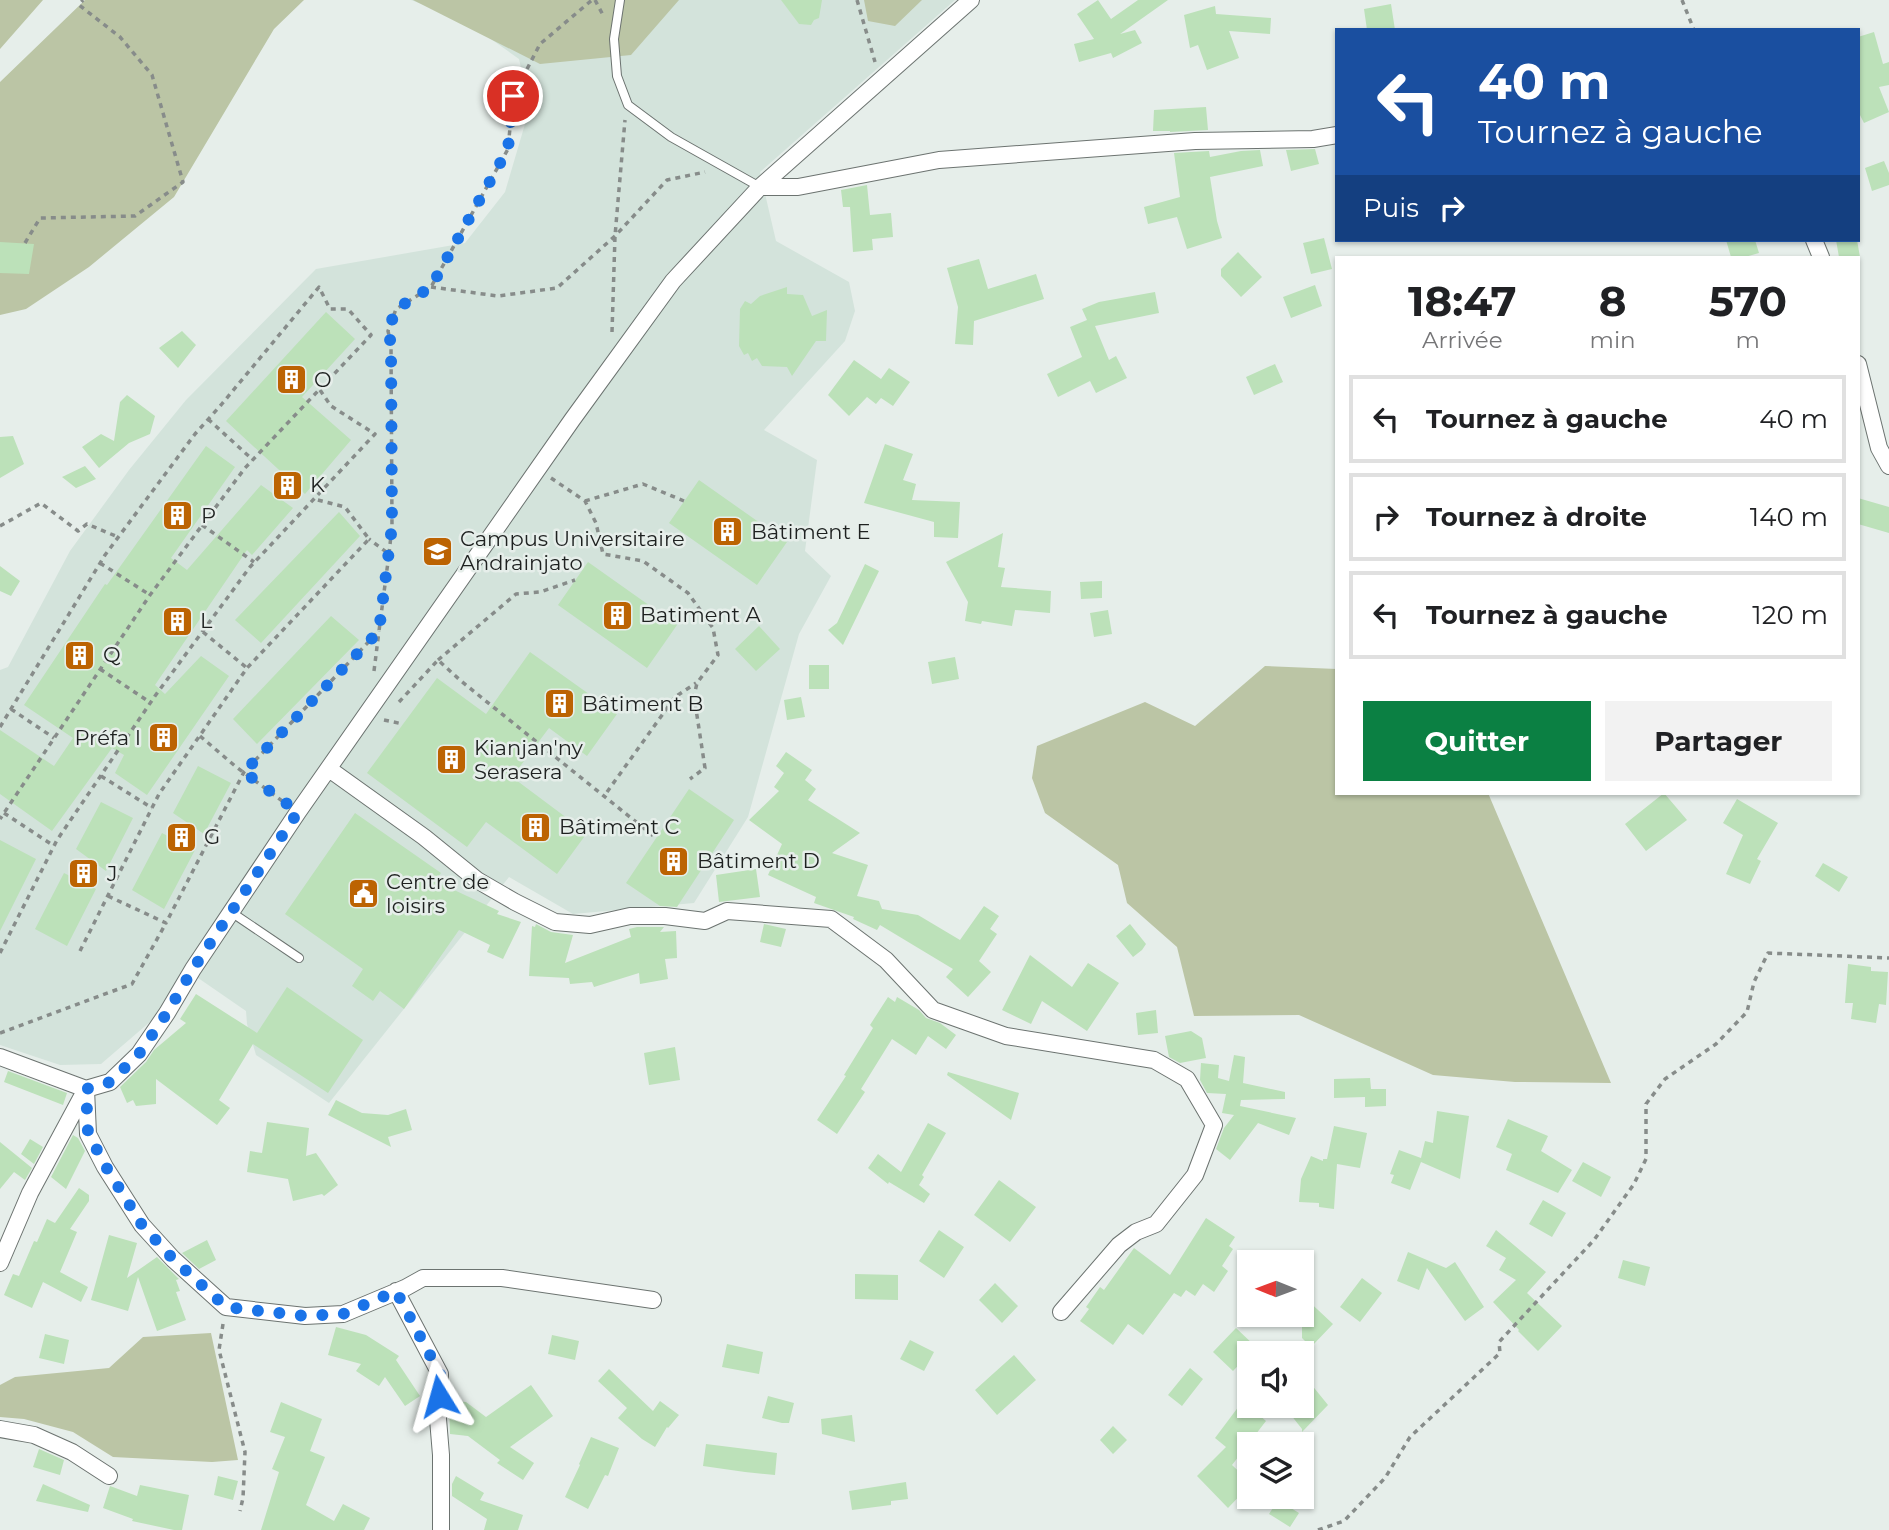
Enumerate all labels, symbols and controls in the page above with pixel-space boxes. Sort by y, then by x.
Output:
text: 40 m [1478,52,1610,111]
icon: left [1363,56,1454,147]
pin [483,66,543,126]
icon: arrive [494,77,532,115]
text: Tournez à gauche [1478,112,1763,151]
icon: right [1433,189,1471,227]
text: Puis [1363,192,1419,224]
text: 18:47 [1408,275,1516,327]
text: 8 [1599,275,1626,327]
text: 570 [1709,275,1787,327]
text: Arrivée [1422,326,1503,354]
text: min [1590,326,1636,354]
text: m [1736,326,1760,354]
building icon: O [274,363,308,397]
place label: O [314,367,332,392]
icon: left [1367,400,1405,438]
text: Tournez à gauche [1426,403,1668,435]
text: 40 m [1759,403,1828,435]
building icon: K [270,468,304,502]
place label: K [310,472,325,497]
icon: right [1367,498,1405,536]
building icon: P [161,499,195,533]
text: Tournez à droite [1426,501,1647,533]
text: 140 m [1750,501,1828,533]
place label: P [201,503,216,528]
building icon: Bâtiment E [711,515,745,549]
place label: Bâtiment E [751,519,871,544]
place label: Campus Universitaire Andrainjato [460,526,685,575]
school or university icon: Campus Universitaire Andrainjato [420,534,454,568]
icon: left [1367,596,1405,634]
building icon: Batiment A [600,598,634,632]
text: Tournez à gauche [1426,599,1668,631]
text: 120 m [1752,599,1828,631]
place label: Batiment A [640,602,762,627]
building icon: L [160,604,194,638]
place label: L [200,608,213,633]
building icon: Q [63,638,97,672]
place label: Q [103,642,121,667]
building icon: Bâtiment B [542,687,576,721]
place label: Bâtiment B [582,691,703,716]
button: Quitter [1363,701,1591,781]
button: Partager [1605,701,1832,781]
building icon: Préfa I [147,721,181,755]
place label: Préfa I [74,725,141,750]
place label: Kianjan'ny Serasera [474,735,584,784]
building icon: Kianjan'ny Serasera [434,743,468,777]
building icon: Bâtiment C [519,810,553,844]
place label: Bâtiment C [559,814,680,839]
building icon: G [164,820,198,854]
place label: G [204,824,220,849]
building icon: Bâtiment D [657,844,691,878]
place label: Bâtiment D [697,848,820,873]
building icon: J [67,857,101,891]
place label: J [106,861,118,886]
place label: Centre de loisirs [386,869,489,918]
public building icon: Centre de loisirs [346,877,380,911]
north arrow [1237,1250,1314,1326]
map controls [1237,1250,1314,1509]
button: sound [1237,1341,1314,1418]
position arrow [402,1359,476,1433]
button: layers [1237,1432,1314,1509]

